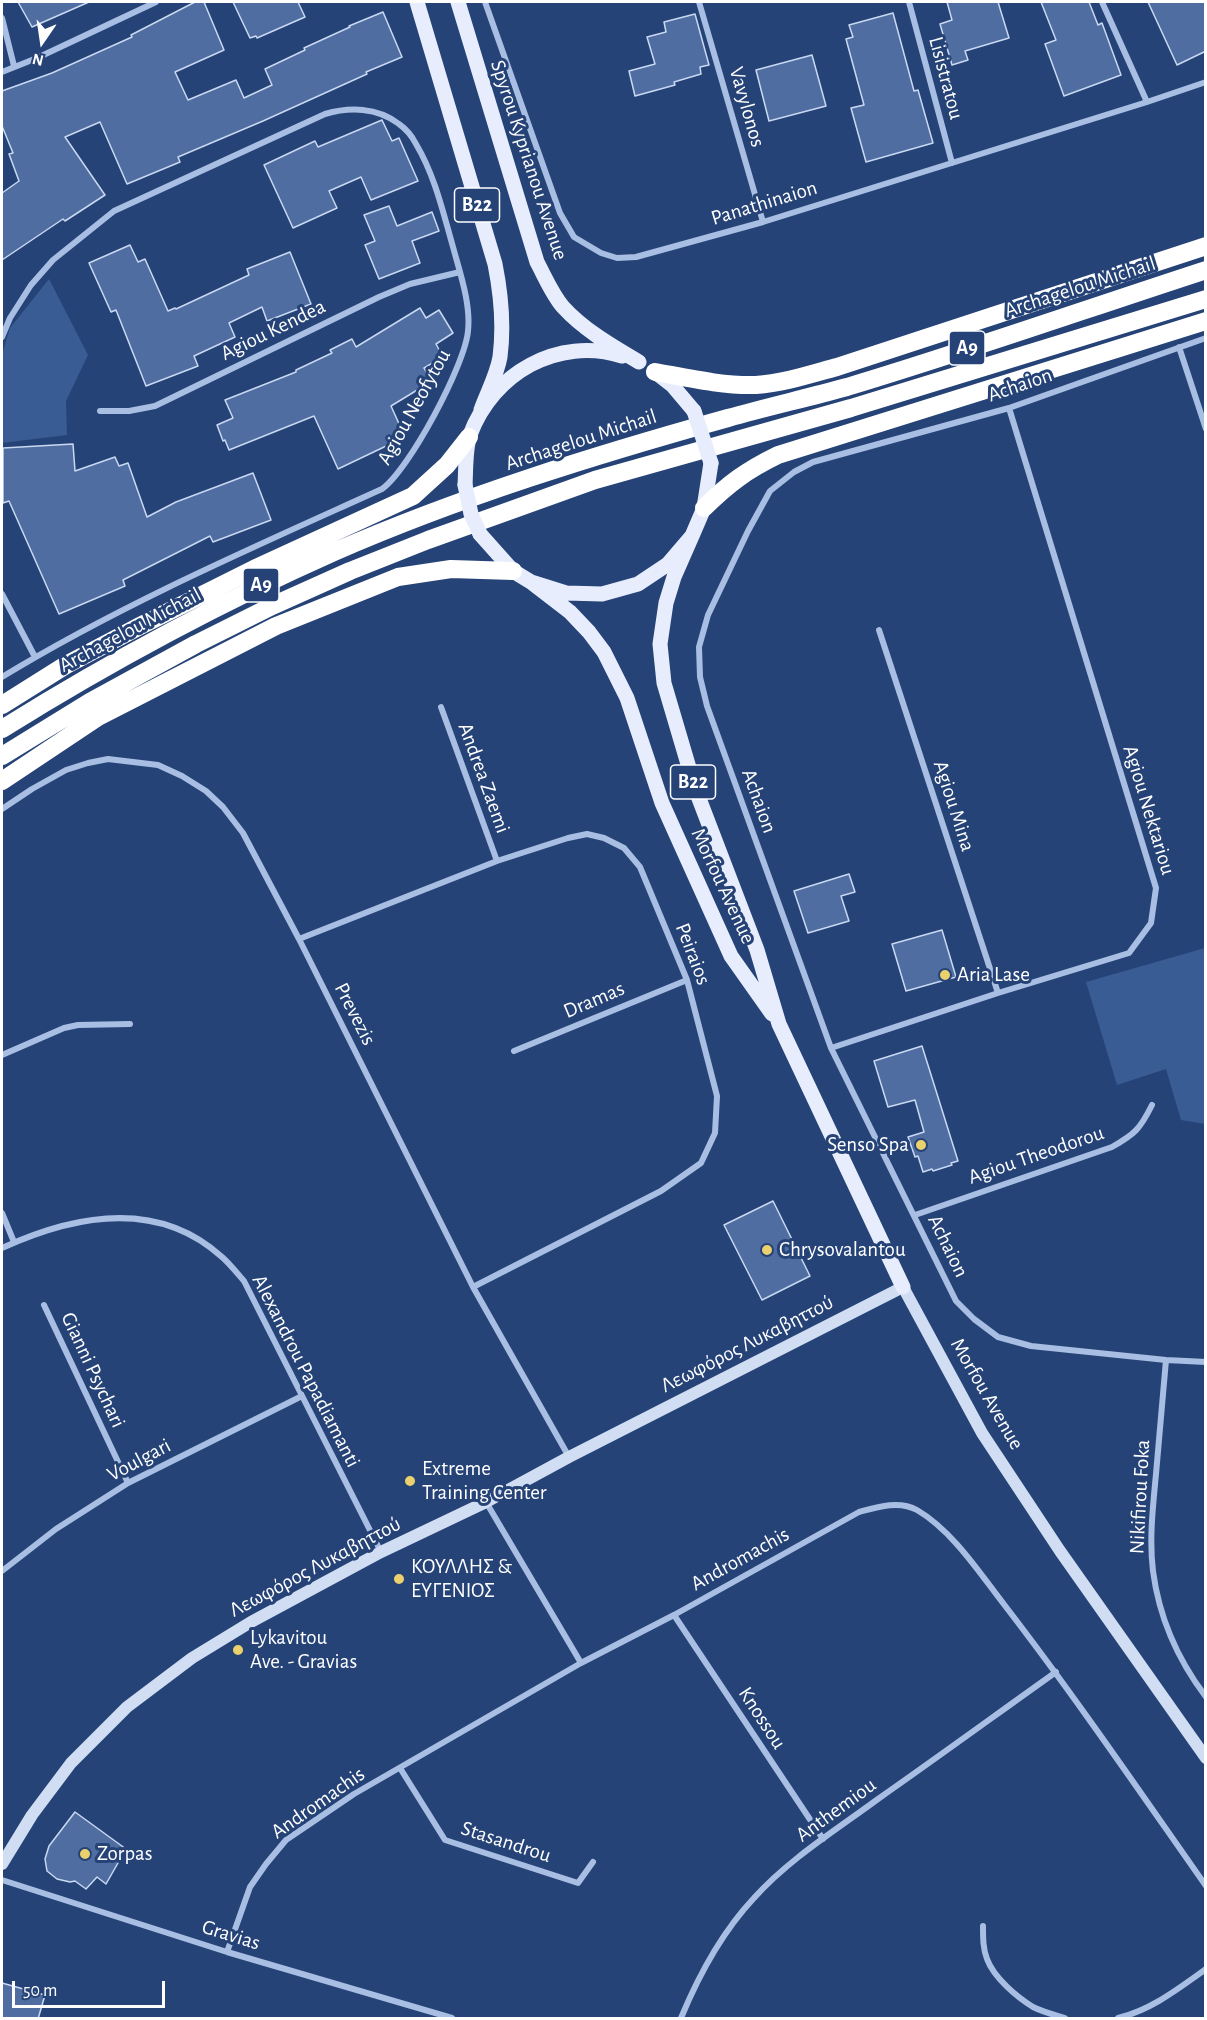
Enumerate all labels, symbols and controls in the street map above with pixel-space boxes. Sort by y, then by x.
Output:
north arrow [12,12,72,72]
street label: Lisistratou [923,34,969,122]
text: N [31,50,45,69]
street label: Spyrou Kyprianou Avenue [485,57,573,263]
street label: Vavylonos [724,64,770,150]
street label: Panathinaion [708,175,820,231]
road number: B22 [454,188,500,222]
street label: Archagelou Michail [1001,251,1159,323]
street label: Agiou Kendea [216,294,330,366]
road number: A9 [949,331,985,365]
street label: Agiou Neofytou [372,345,456,469]
street label: Achaion [984,362,1056,408]
street label: Archagelou Michail [502,404,660,476]
road number: A9 [243,568,279,602]
street label: Archagelou Michail [55,582,205,678]
street label: Andrea Zaemi [452,719,516,837]
street label: Agiou Nektariou [1117,742,1181,878]
street label: Agiou Mina [927,757,981,855]
road number: B22 [670,765,716,799]
street label: Achaion [736,765,782,837]
street label: Morfou Avenue [685,824,761,948]
street label: Peiraios [670,919,716,989]
place label: Aria Lase [957,962,1030,988]
marker: Aria Lase [938,968,952,982]
street label: Dramas [560,976,628,1024]
street label: Prevezis [329,979,381,1049]
street label: Agiou Theodorou [965,1120,1107,1190]
place label: Senso Spa [827,1132,909,1158]
marker: Senso Spa [914,1138,928,1152]
street label: Achaion [922,1211,974,1281]
place label: Chrysovalantou [779,1237,906,1263]
marker: Chrysovalantou [760,1243,774,1257]
street label: Alexandrou Papadiamanti [246,1270,366,1472]
street label: Λεωφόρος Λυκαβηττού [656,1290,838,1398]
street label: Gianni Psychari [55,1308,131,1432]
street label: Morfou Avenue [945,1334,1029,1454]
street label: Voulgari [103,1433,175,1487]
street label: Nikifirou Foka [1124,1439,1156,1555]
place label: Extreme Training Center [422,1456,547,1506]
marker: Extreme Training Center [403,1474,417,1488]
street label: Λεωφόρος Λυκαβηττού [225,1511,405,1623]
street label: Andromachis [686,1522,794,1596]
place label: ΚΟΥΛΛΗΣ & ΕΥΓΕΝΙΟΣ [411,1554,512,1604]
marker: ΚΟΥΛΛΗΣ & ΕΥΓΕΝΙΟΣ [392,1572,406,1586]
place label: Lykavitou Ave. - Gravias [250,1625,357,1675]
marker: Lykavitou Ave. - Gravias [231,1643,245,1657]
street label: Knossou [733,1682,791,1754]
street label: Andromachis [266,1761,370,1845]
street label: Anthemiou [791,1772,881,1848]
street label: Stasandrou [458,1816,554,1868]
place label: Zorpas [97,1841,153,1867]
marker: Zorpas [78,1847,92,1861]
street label: Gravias [199,1914,263,1956]
scale bar [15,1969,168,2007]
text: 50 m [23,1982,57,2000]

